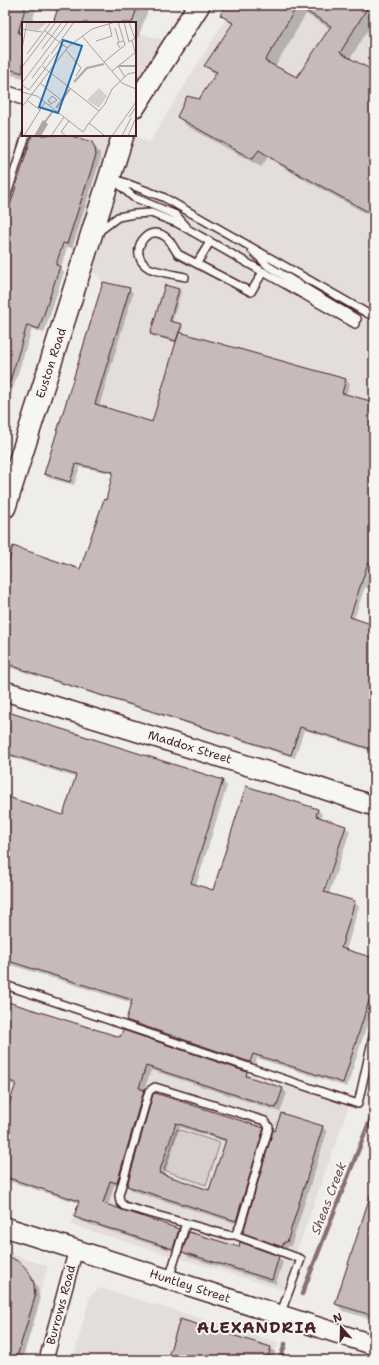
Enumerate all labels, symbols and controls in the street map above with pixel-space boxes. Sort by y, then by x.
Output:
inset map [22,22,136,136]
street label: Euston Road [32,325,70,400]
street label: Maddox Street [146,727,234,767]
water label: Sheas Creek [307,1159,350,1237]
street label: Burrows Road [43,1263,79,1347]
street label: Huntley Street [147,1265,233,1307]
north arrow [321,1307,361,1347]
text: N [331,1309,345,1327]
district label: ALEXANDRIA [197,1317,317,1338]

